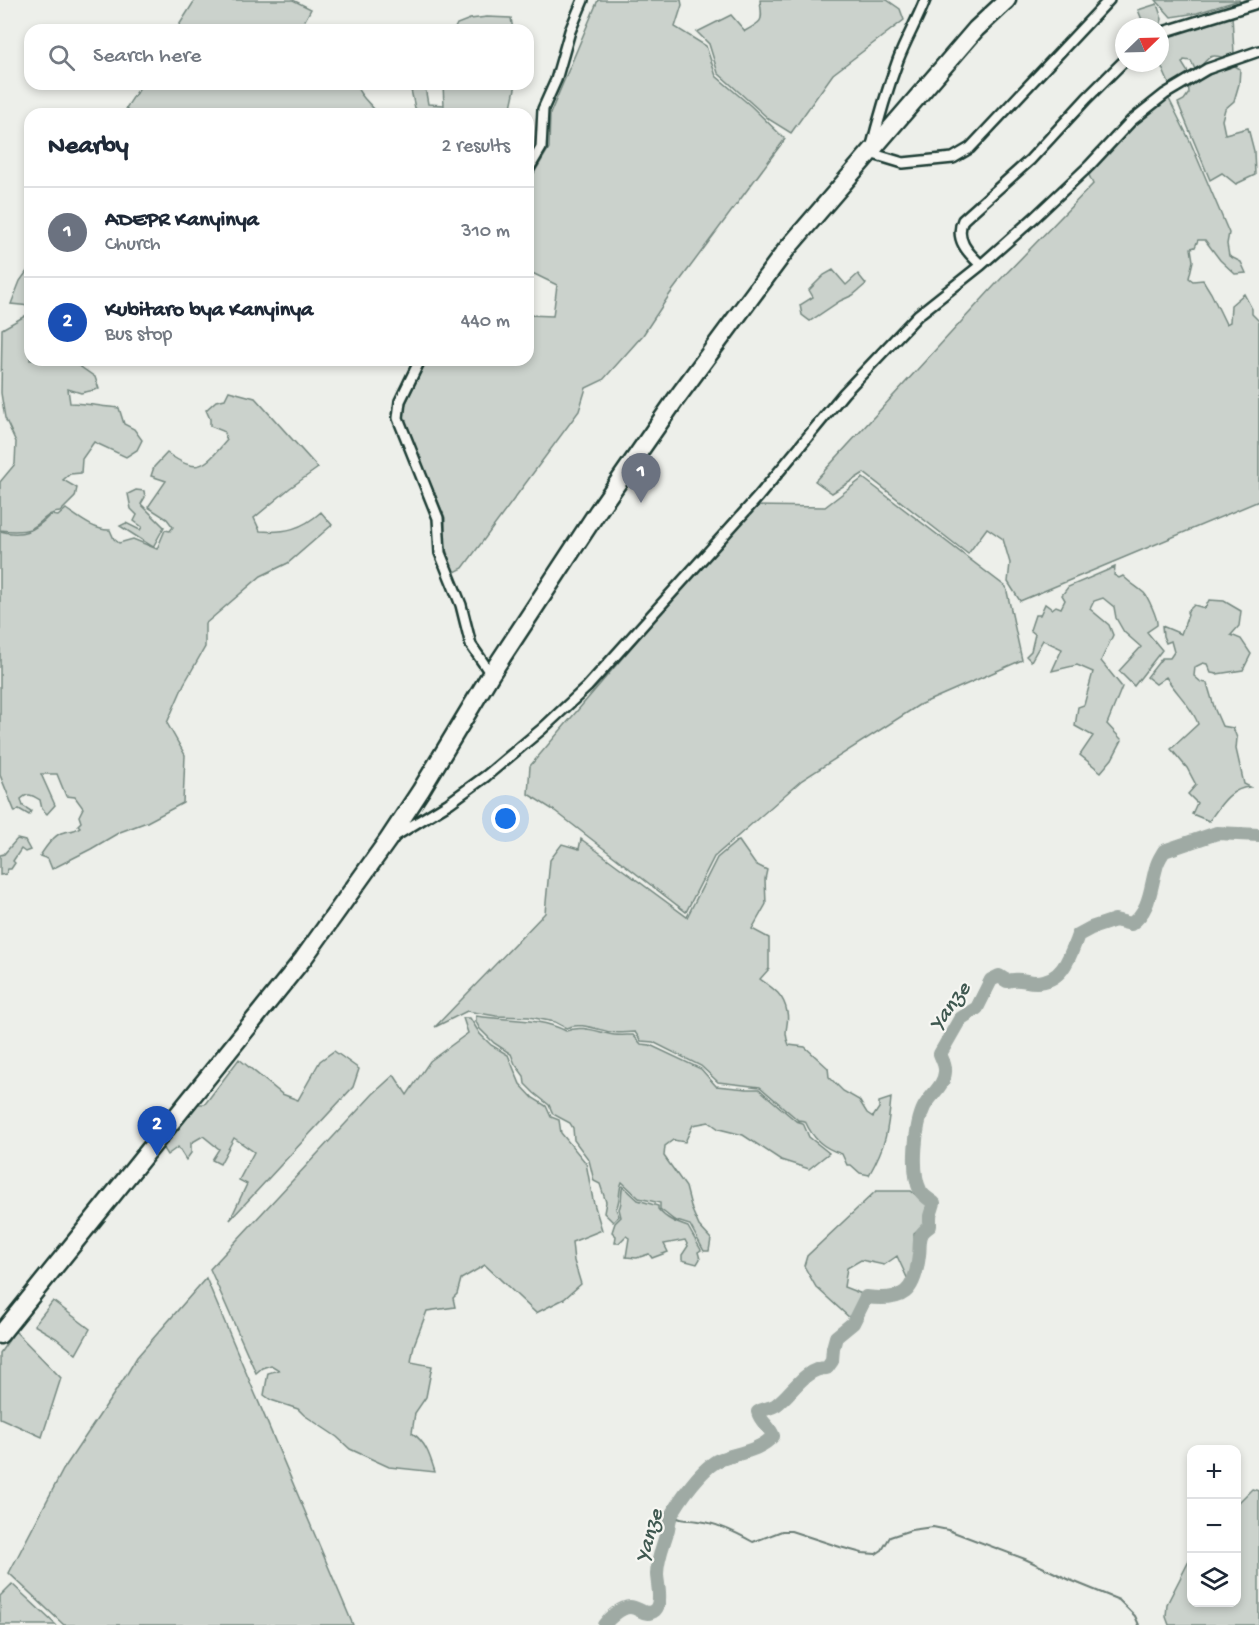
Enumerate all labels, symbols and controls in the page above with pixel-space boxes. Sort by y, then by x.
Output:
north arrow [1115,18,1169,72]
search box [24,24,534,90]
icon: search [45,41,78,74]
text: Search here [93,44,201,70]
text: Nearby [48,132,129,163]
text: 2 results [441,136,510,159]
text: ADEPR Kanyinya [105,208,259,234]
text: 1 [63,221,72,244]
text: 310 m [461,221,510,244]
text: Church [105,234,161,257]
text: Kubitaro bya Kanyinya [105,298,313,324]
text: 2 [63,311,72,334]
text: 440 m [461,311,510,334]
text: Bus stop [105,324,172,347]
pin: 1 [622,454,660,503]
your location [491,804,520,833]
water label: Yanze [925,977,979,1037]
pin: 2 [138,1106,176,1156]
map controls [1187,1445,1241,1607]
button: + [1187,1445,1241,1499]
button: − [1187,1499,1241,1553]
water label: Yanze [631,1505,671,1566]
button: layers [1187,1553,1241,1607]

